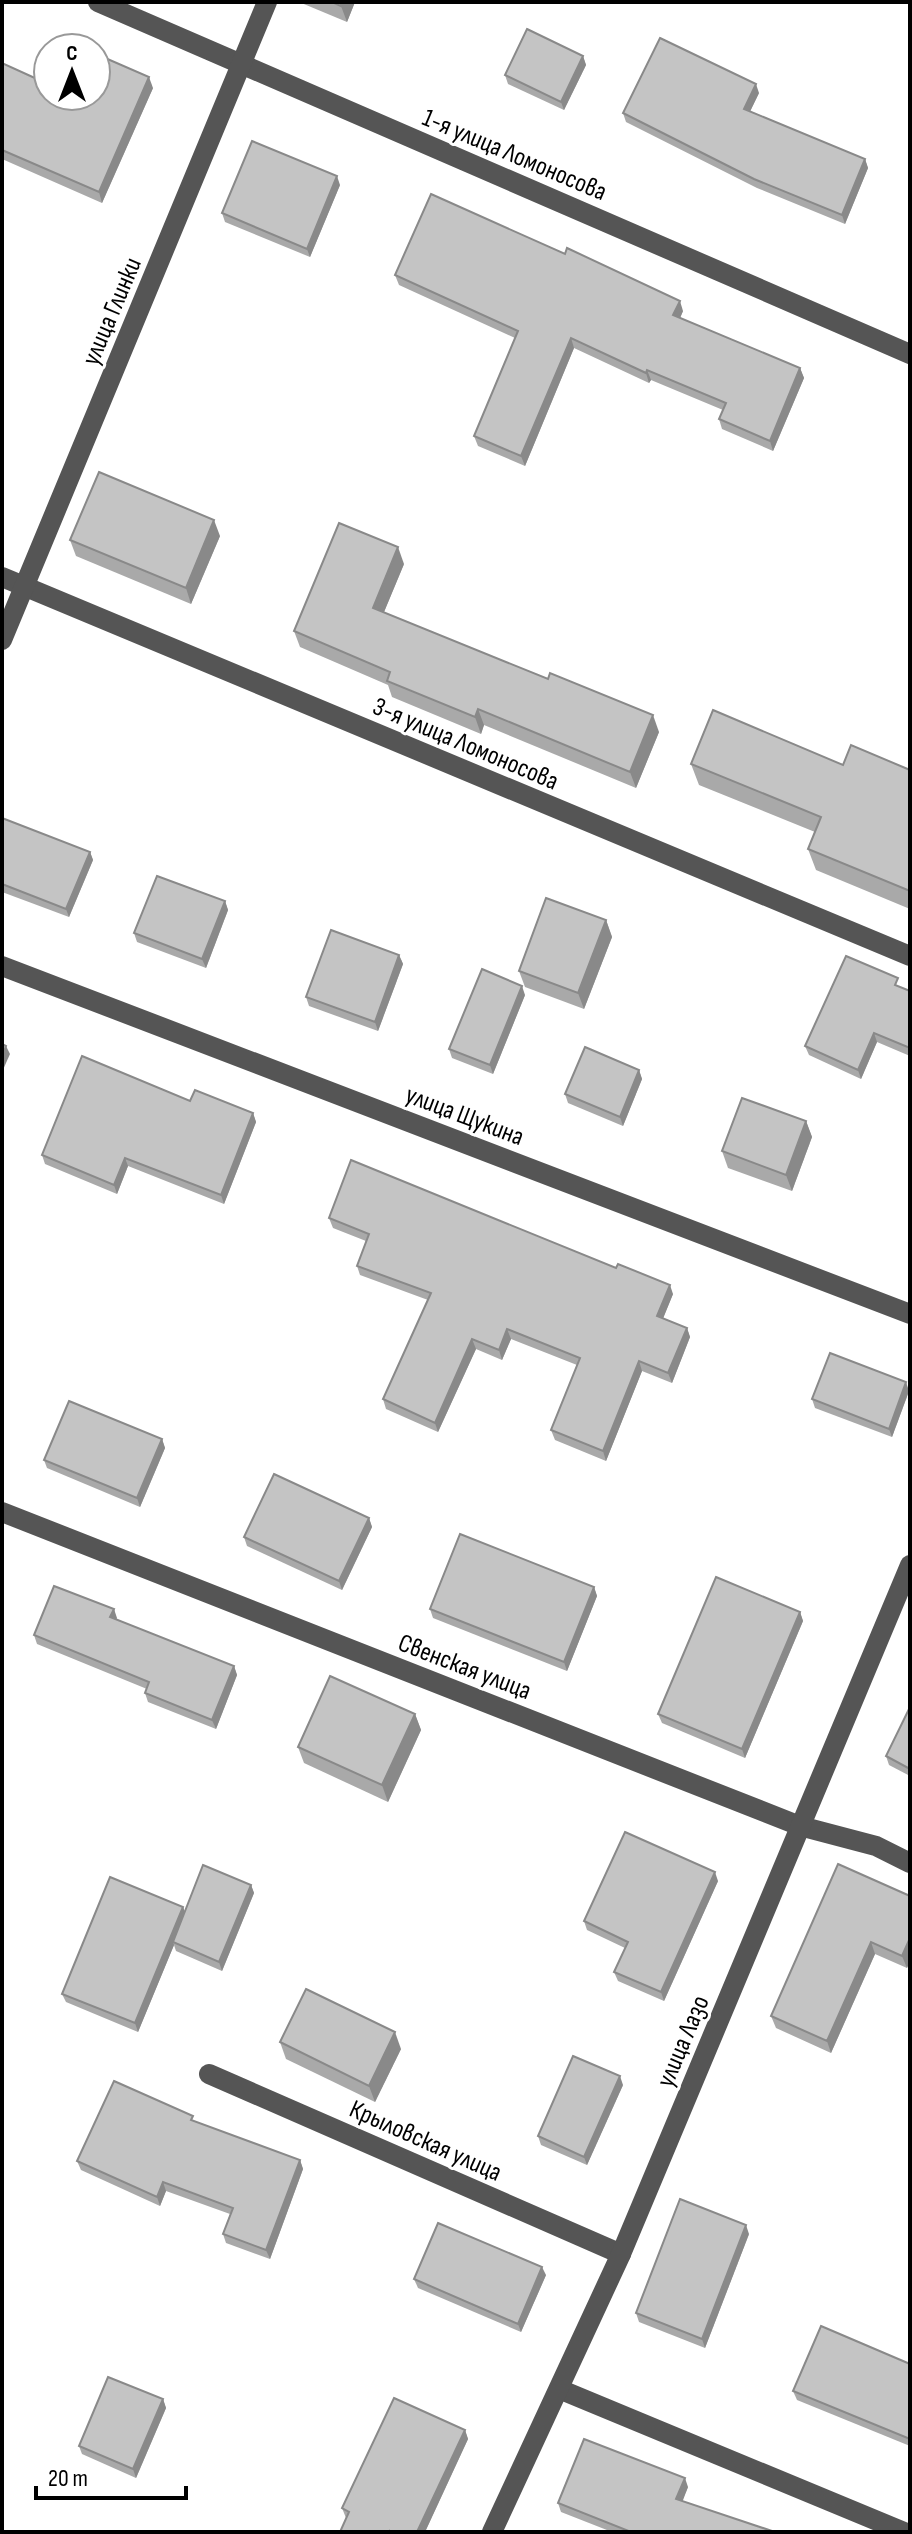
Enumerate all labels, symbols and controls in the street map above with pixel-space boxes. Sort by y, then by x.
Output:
north arrow [32,32,112,112]
text: С [66,40,78,67]
street label: 1-я улица Ломоносова [418,103,611,208]
street label: улица Глинки [76,253,149,370]
street label: 3-я улица Ломоносова [368,691,563,797]
street label: улица Щукина [401,1080,528,1153]
street label: Свенская улица [394,1628,535,1707]
street label: улица Лазо [650,1991,716,2092]
street label: Крыловская улица [345,2094,506,2189]
scale bar [36,2450,186,2500]
text: 20 m [48,2464,88,2493]

